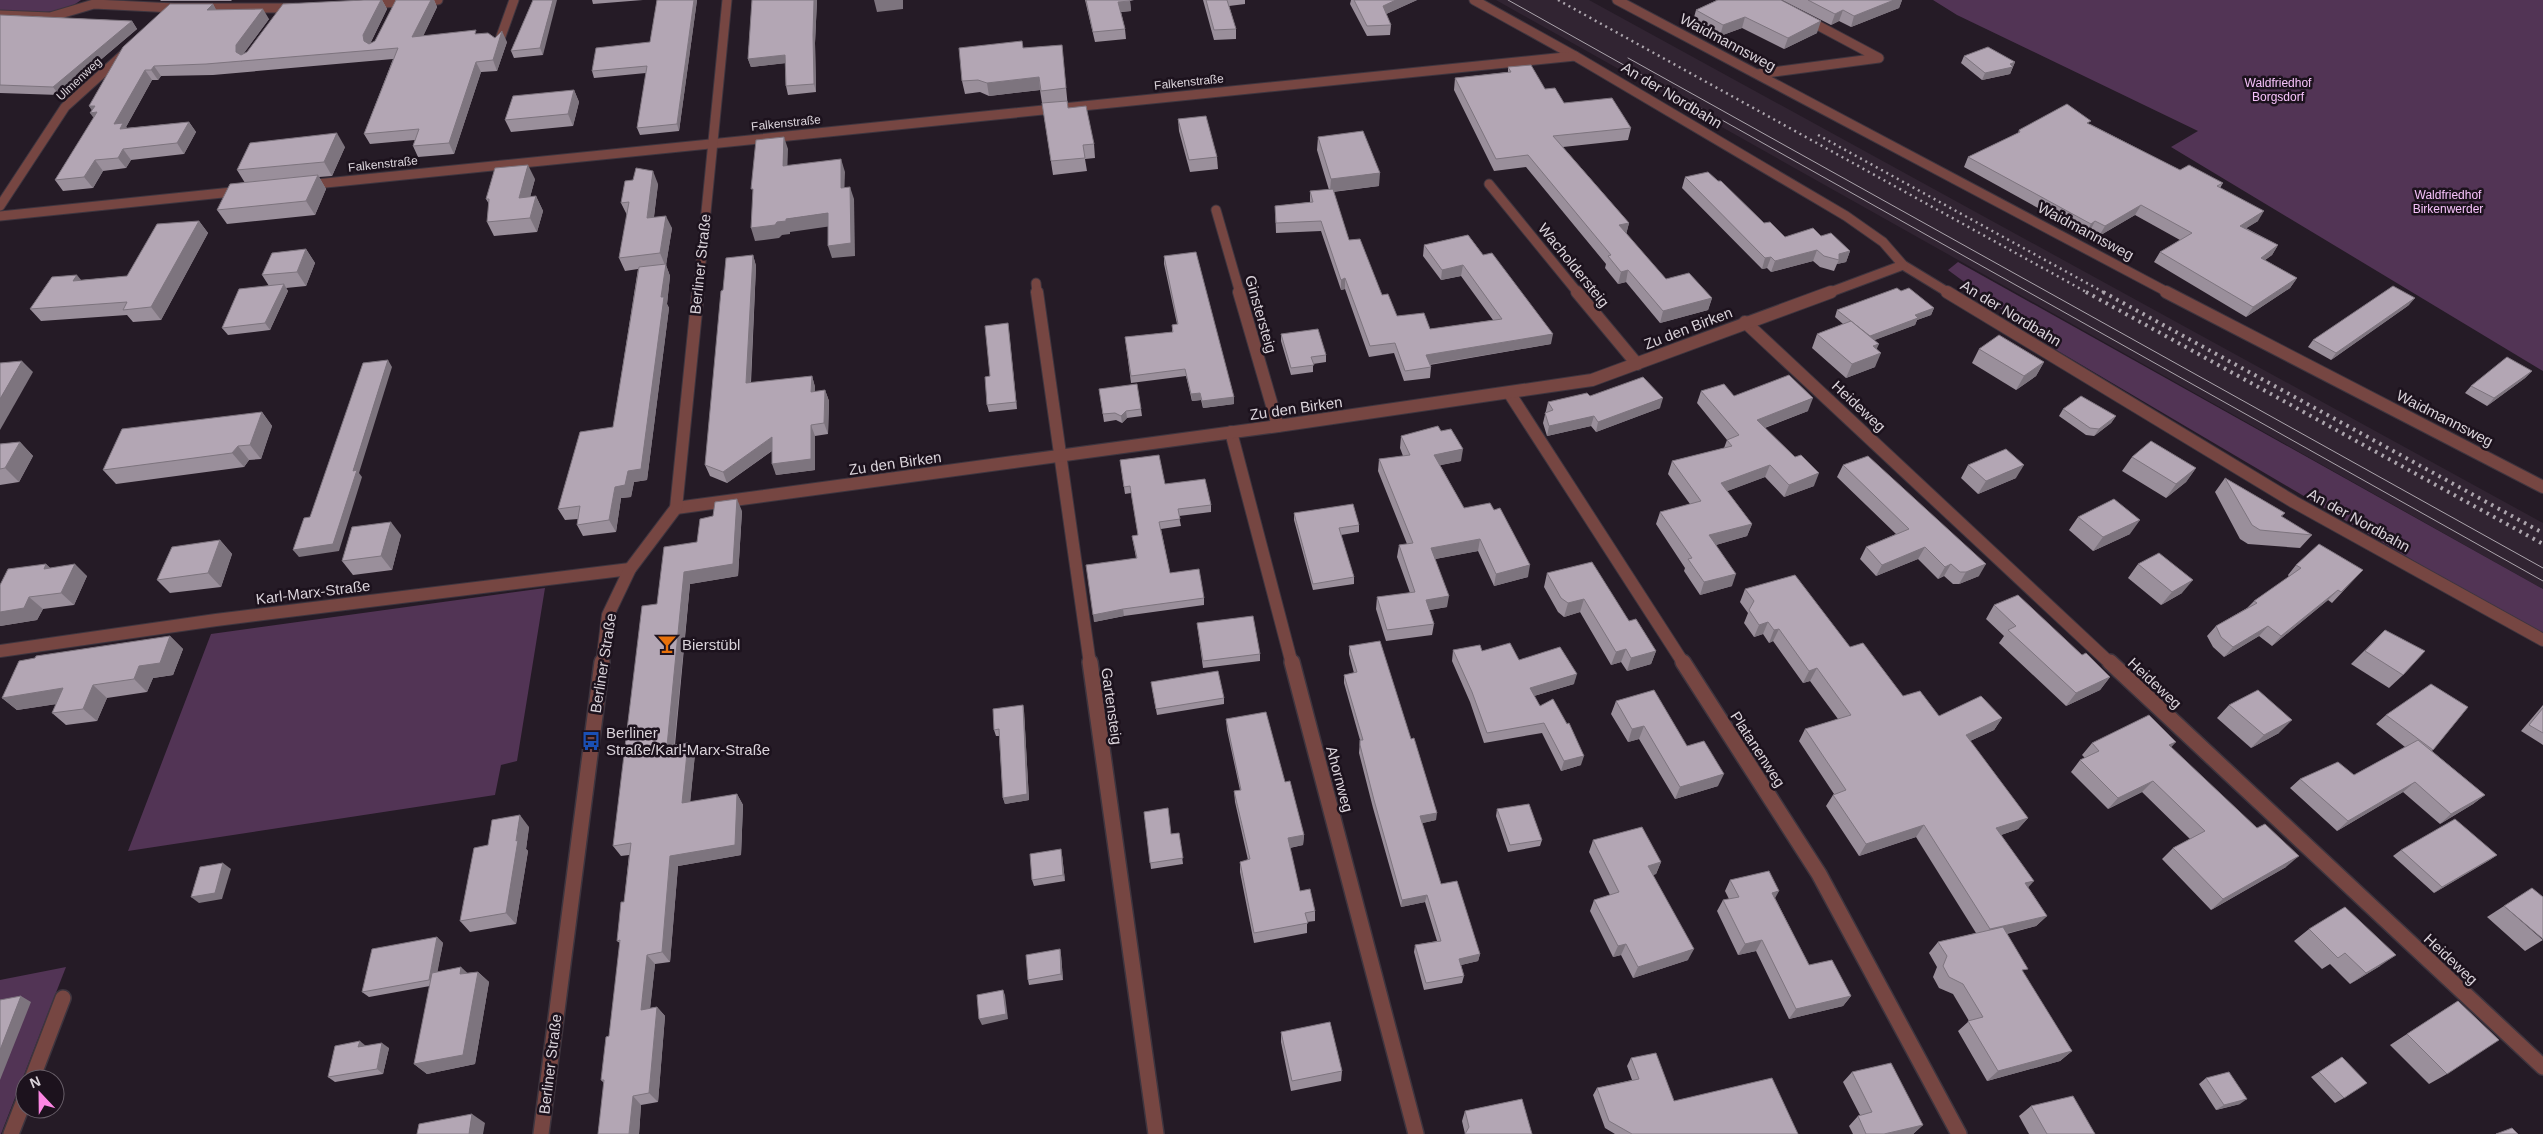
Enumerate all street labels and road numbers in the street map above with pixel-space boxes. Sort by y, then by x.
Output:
street label: Waidmannsweg [1677,10,1779,74]
street label: Ulmenweg [53,55,105,103]
street label: An der Nordbahn [1619,58,1725,132]
street label: Falkenstraße [1153,71,1225,93]
street label: Falkenstraße [750,112,822,134]
street label: Falkenstraße [347,153,419,175]
street label: Waidmannsweg [2035,199,2137,263]
street label: Berliner Straße [686,213,714,315]
street label: Wacholdersteig [1535,220,1613,310]
street label: Ginstersteig [1242,273,1280,355]
street label: An der Nordbahn [1958,276,2064,350]
street label: Zu den Birken [1641,303,1735,353]
street label: Heideweg [1829,377,1889,435]
street label: Waidmannsweg [2394,386,2496,450]
street label: Zu den Birken [1249,393,1343,423]
street label: Zu den Birken [848,448,942,478]
street label: An der Nordbahn [2305,485,2413,555]
street label: Karl-Marx-Straße [255,577,371,607]
street label: Berliner Straße [587,612,619,714]
street label: Heideweg [2125,654,2185,712]
street label: Gartensteig [1098,666,1126,746]
street label: Platanenweg [1727,708,1789,790]
street label: Ahornweg [1323,744,1357,814]
street label: Heideweg [2421,930,2481,988]
street label: Berliner Straße [535,1013,565,1115]

